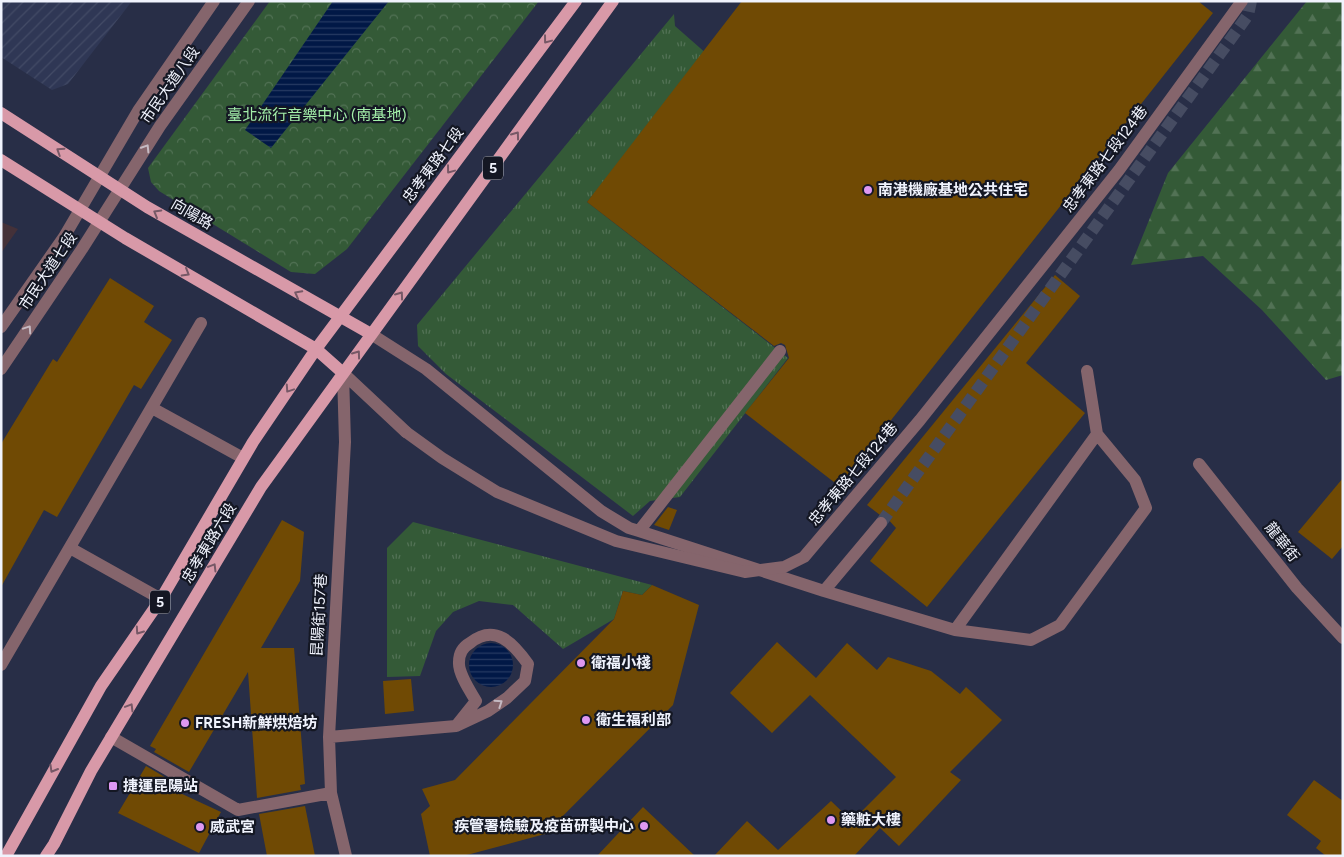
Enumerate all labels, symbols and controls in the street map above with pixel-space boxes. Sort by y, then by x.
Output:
one-way arrow [544,34,553,44]
street label: 市民大道八段 [137,43,203,127]
street label: 忠孝東路七段124巷 [1059,102,1151,216]
park label: 臺北流行音樂中心 (南基地) [227,106,407,124]
street label: 忠孝東路七段 [399,124,467,206]
one-way arrow [511,132,519,141]
one-way arrow [140,144,150,153]
one-way arrow [56,148,66,157]
road number: 5 [483,156,503,180]
one-way arrow [447,164,456,174]
place label: 南港機廠基地公共住宅 [878,181,1028,199]
marker: 南港機廠基地公共住宅 [862,184,874,196]
street label: 向陽路 [168,195,216,233]
one-way arrow [154,209,163,219]
street label: 市民大道七段 [15,229,81,313]
one-way arrow [181,266,190,276]
one-way arrow [294,290,303,300]
one-way arrow [395,292,403,301]
one-way arrow [22,325,32,334]
one-way arrow [351,350,360,360]
one-way arrow [286,383,295,393]
street label: 忠孝東路七段124巷 [805,419,901,529]
street label: 忠孝東路六段 [178,500,240,586]
street label: 龍華街 [1261,519,1303,565]
one-way arrow [207,564,217,573]
street label: 昆陽街157巷 [308,573,330,657]
road number: 5 [150,590,170,614]
one-way arrow [136,626,145,635]
place label: 衛福小棧 [591,654,651,672]
marker: 衛福小棧 [575,657,587,669]
one-way arrow [494,700,503,710]
one-way arrow [123,703,133,712]
place label: 衛生福利部 [596,711,671,729]
place label: FRESH新鮮烘焙坊 [195,714,317,732]
marker: 衛生福利部 [580,714,592,726]
marker: FRESH新鮮烘焙坊 [179,717,191,729]
one-way arrow [50,764,60,773]
place label: 捷運昆陽站 [123,777,198,795]
marker: 捷運昆陽站 [107,780,119,792]
place label: 藥粧大樓 [841,811,901,829]
marker: 藥粧大樓 [825,814,837,826]
place label: 疾管署檢驗及疫苗研製中心 [454,817,634,835]
place label: 威武宮 [210,818,255,836]
marker: 疾管署檢驗及疫苗研製中心 [638,820,650,832]
marker: 威武宮 [194,821,206,833]

